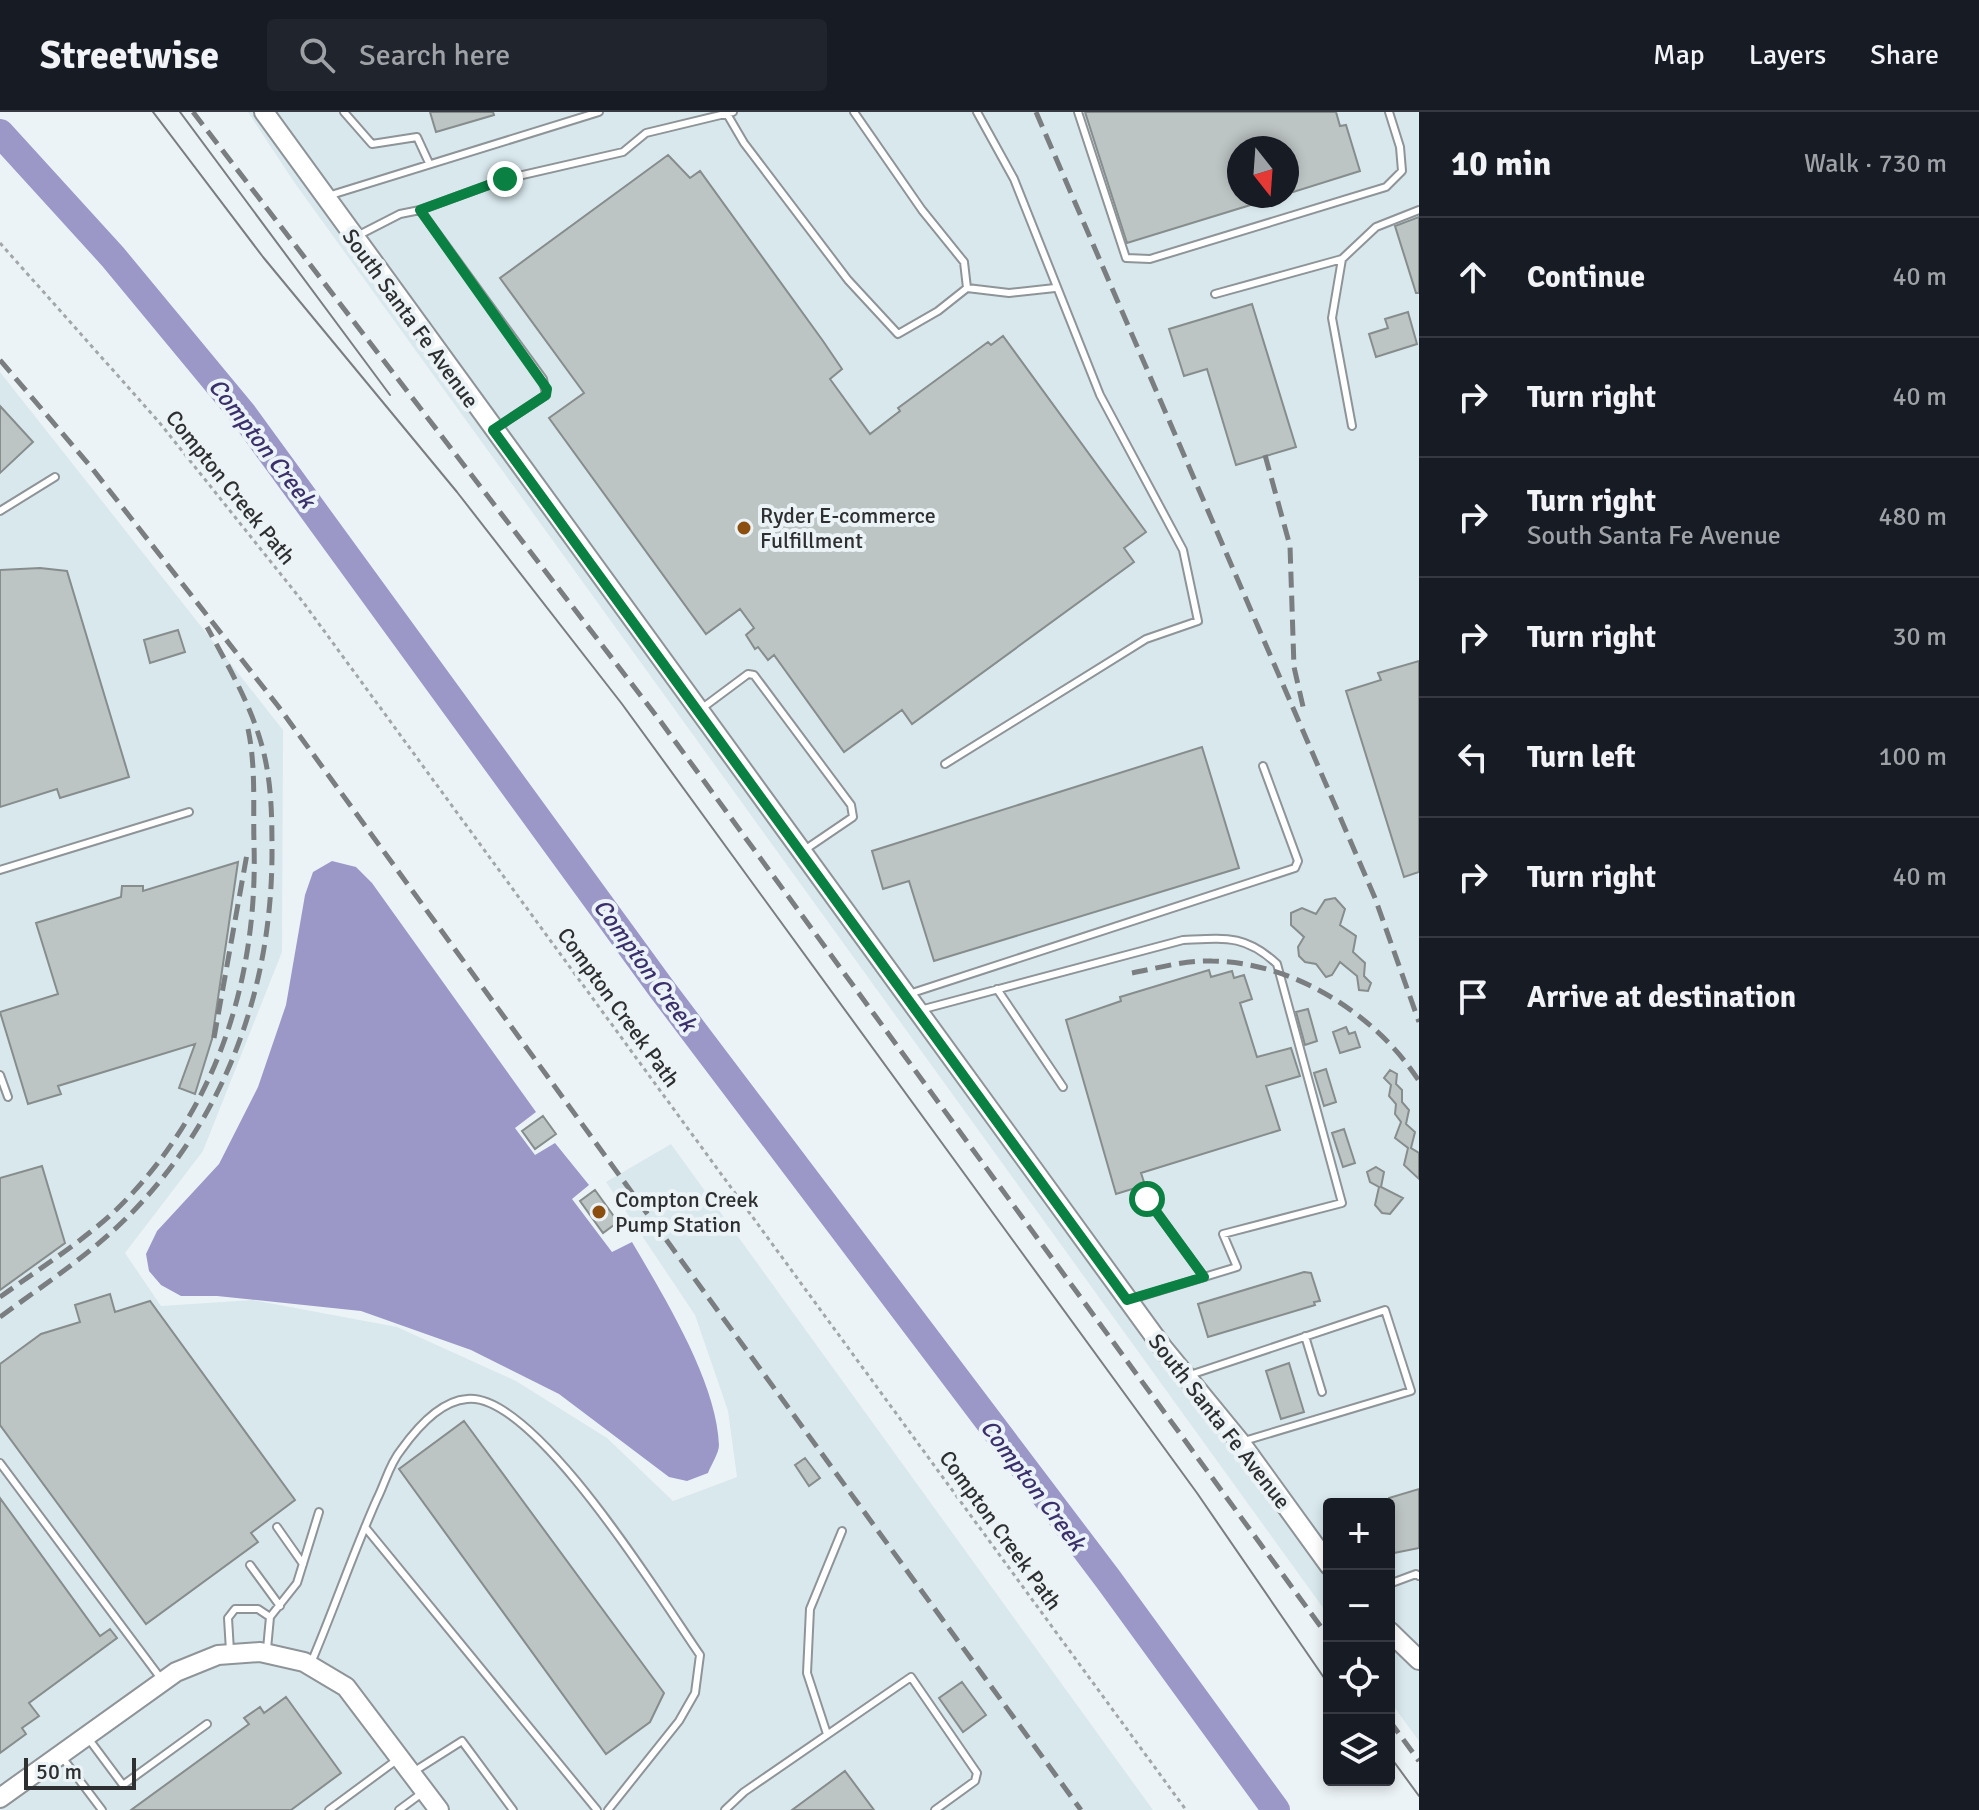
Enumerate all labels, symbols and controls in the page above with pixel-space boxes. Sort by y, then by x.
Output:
search box [267,19,827,91]
text: Streetwise [40,32,219,79]
icon: search [295,33,339,77]
text: Search here [359,37,510,74]
text: Map [1653,38,1705,72]
text: Layers [1749,38,1826,72]
text: Share [1870,38,1939,72]
north arrow [1227,136,1299,208]
text: 10 min [1451,143,1551,185]
text: Walk · 730 m [1804,148,1947,180]
route end [487,161,523,197]
street label: South Santa Fe Avenue [337,223,485,413]
icon: ahead [1451,255,1495,299]
text: Continue [1527,259,1645,296]
text: 40 m [1892,261,1947,293]
water label: Compton Creek [202,372,323,515]
icon: right [1451,375,1495,419]
text: Turn right [1527,379,1656,416]
text: 40 m [1892,381,1947,413]
street label: Compton Creek Path [160,405,301,570]
text: Turn right [1527,483,1656,520]
icon: right [1451,495,1495,539]
text: 480 m [1878,501,1947,533]
place label: Ryder E-commerce Fulfillment [760,502,936,554]
marker: Ryder E-commerce Fulfillment [735,519,753,537]
text: South Santa Fe Avenue [1527,520,1781,552]
icon: right [1451,615,1495,659]
text: Turn right [1527,619,1656,656]
text: 30 m [1892,621,1947,653]
icon: left [1451,735,1495,779]
text: Turn left [1527,739,1636,776]
text: 100 m [1878,741,1947,773]
icon: right [1451,855,1495,899]
text: Turn right [1527,859,1656,896]
text: 40 m [1892,861,1947,893]
water label: Compton Creek [587,893,704,1039]
street label: Compton Creek Path [552,922,686,1093]
icon: arrive [1451,975,1495,1019]
text: Arrive at destination [1527,979,1796,1016]
route start [1129,1181,1165,1217]
place label: Compton Creek Pump Station [615,1186,759,1238]
marker: Compton Creek Pump Station [590,1203,608,1221]
street label: South Santa Fe Avenue [1143,1328,1296,1514]
water label: Compton Creek [974,1413,1093,1558]
street label: Compton Creek Path [934,1445,1068,1616]
map controls [1323,1498,1395,1786]
button: + [1323,1498,1395,1570]
button: − [1323,1570,1395,1642]
button: locate [1323,1642,1395,1714]
button: layers [1323,1714,1395,1786]
scale bar [24,1754,136,1790]
text: 50 m [36,1758,82,1785]

